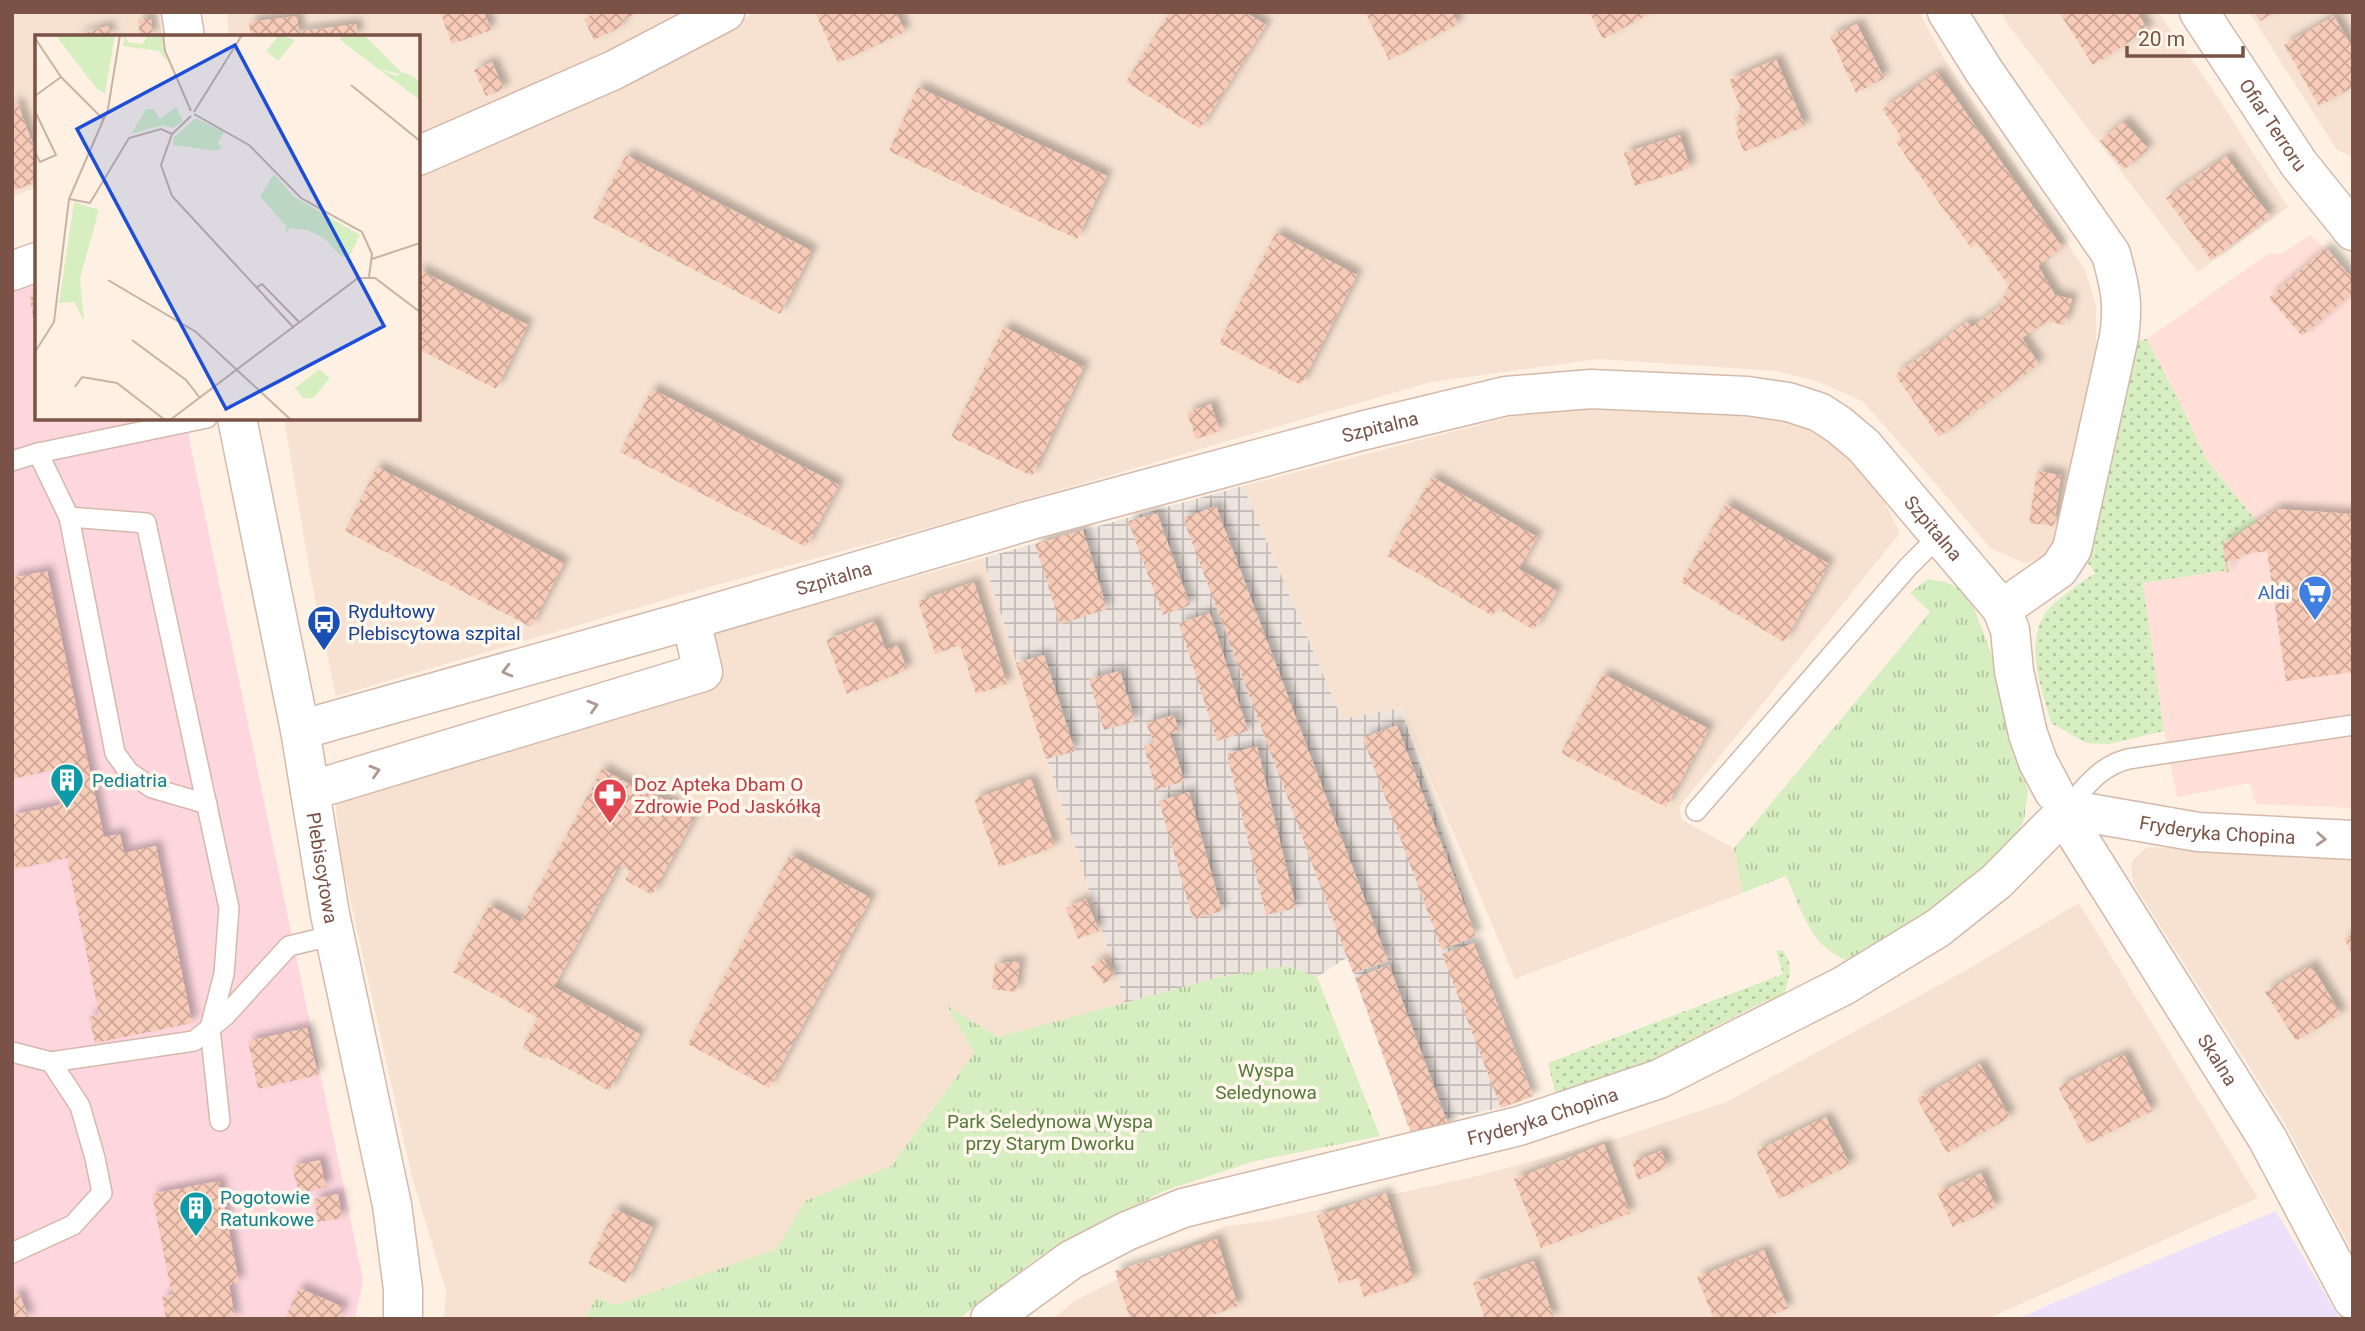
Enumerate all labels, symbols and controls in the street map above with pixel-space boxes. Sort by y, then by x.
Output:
scale bar [2127,14,2242,58]
text: 20 m [2138,27,2185,51]
inset map [35,35,420,420]
street label: Ofiar Terroru [2234,75,2311,176]
street label: Szpitalna [1339,407,1421,448]
street label: Szpitalna [1899,491,1967,566]
street label: Szpitalna [793,556,875,601]
supermarket icon: Aldi [2296,573,2334,622]
place label: Aldi [2258,581,2290,604]
place label: Rydułtowy Plebiscytowa szpital [348,600,521,645]
bus stop icon: Rydułtowy Plebiscytowa szpital [305,603,343,652]
one-way arrow [501,663,513,677]
one-way arrow [587,699,599,714]
building icon: Pediatria [48,761,86,810]
one-way arrow [369,765,381,780]
place label: Pediatria [92,769,167,792]
place label: Doz Apteka Dbam O Zdrowie Pod Jaskółką [634,773,821,818]
pharmacy icon: Doz Apteka Dbam O Zdrowie Pod Jaskółką [591,776,629,825]
street label: Plebiscytowa [302,811,343,926]
street label: Fryderyka Chopina [2138,811,2296,849]
one-way arrow [2316,831,2327,846]
street label: Skalna [2193,1030,2242,1090]
park label: Wyspa Seledynowa [1215,1059,1317,1104]
street label: Fryderyka Chopina [1465,1083,1621,1150]
park label: Park Seledynowa Wyspa przy Starym Dworku [947,1110,1153,1155]
place label: Pogotowie Ratunkowe [220,1186,314,1231]
building icon: Pogotowie Ratunkowe [177,1189,215,1238]

